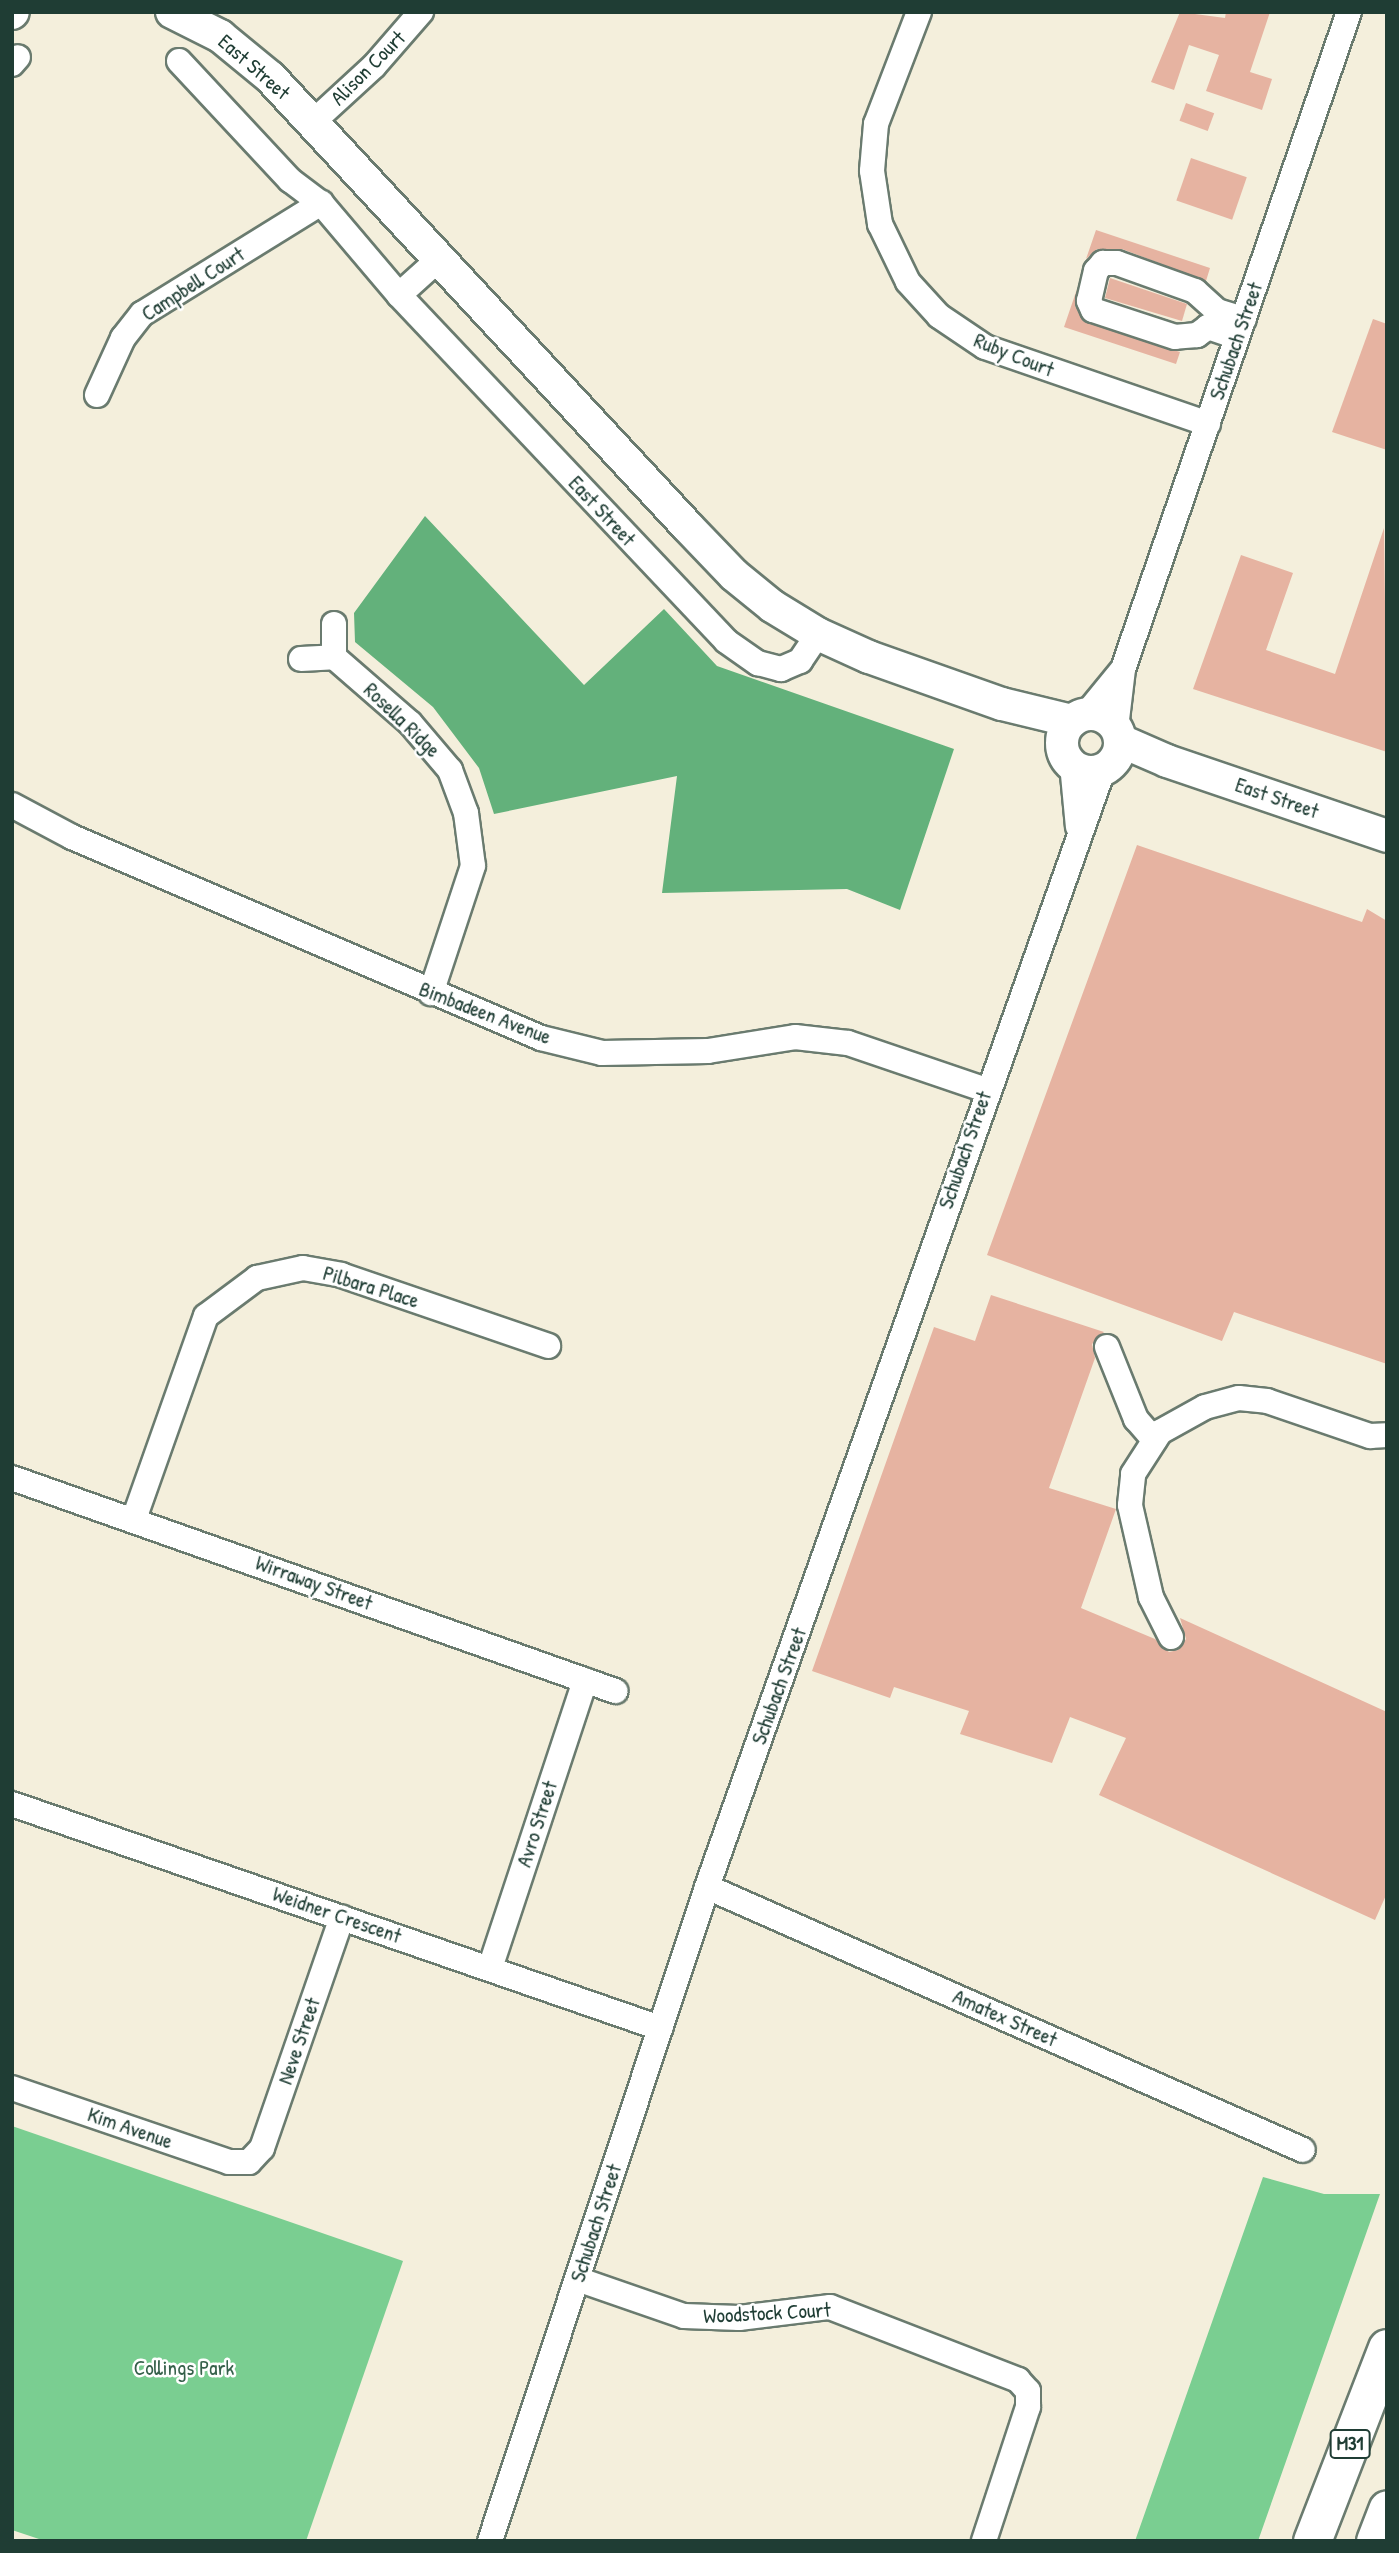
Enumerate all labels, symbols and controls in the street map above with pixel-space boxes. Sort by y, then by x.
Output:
street label: Alison Court [325,25,411,111]
street label: East Street [213,29,295,105]
street label: Campbell Court [137,241,249,327]
street label: Schubach Street [1204,279,1268,403]
street label: Ruby Court [970,328,1058,382]
street label: East Street [563,471,641,551]
street label: Rosella Ridge [358,677,446,763]
street label: East Street [1232,772,1322,824]
street label: Bimbadeen Avenue [416,976,554,1050]
street label: Schubach Street [933,1088,997,1212]
street label: Pilbara Place [320,1261,422,1313]
street label: Wirraway Street [252,1550,376,1616]
street label: Schubach Street [746,1624,812,1748]
street label: Avro Street [511,1778,563,1870]
street label: Weidner Crescent [269,1881,405,1949]
street label: Amatex Street [949,1984,1061,2052]
street label: Neve Street [272,1994,326,2088]
street label: Kim Avenue [84,2102,176,2154]
street label: Schubach Street [565,2161,627,2285]
street label: Woodstock Court [703,2297,831,2329]
park label: Collings Park [134,2355,234,2381]
road number: M31 [1329,2428,1371,2460]

